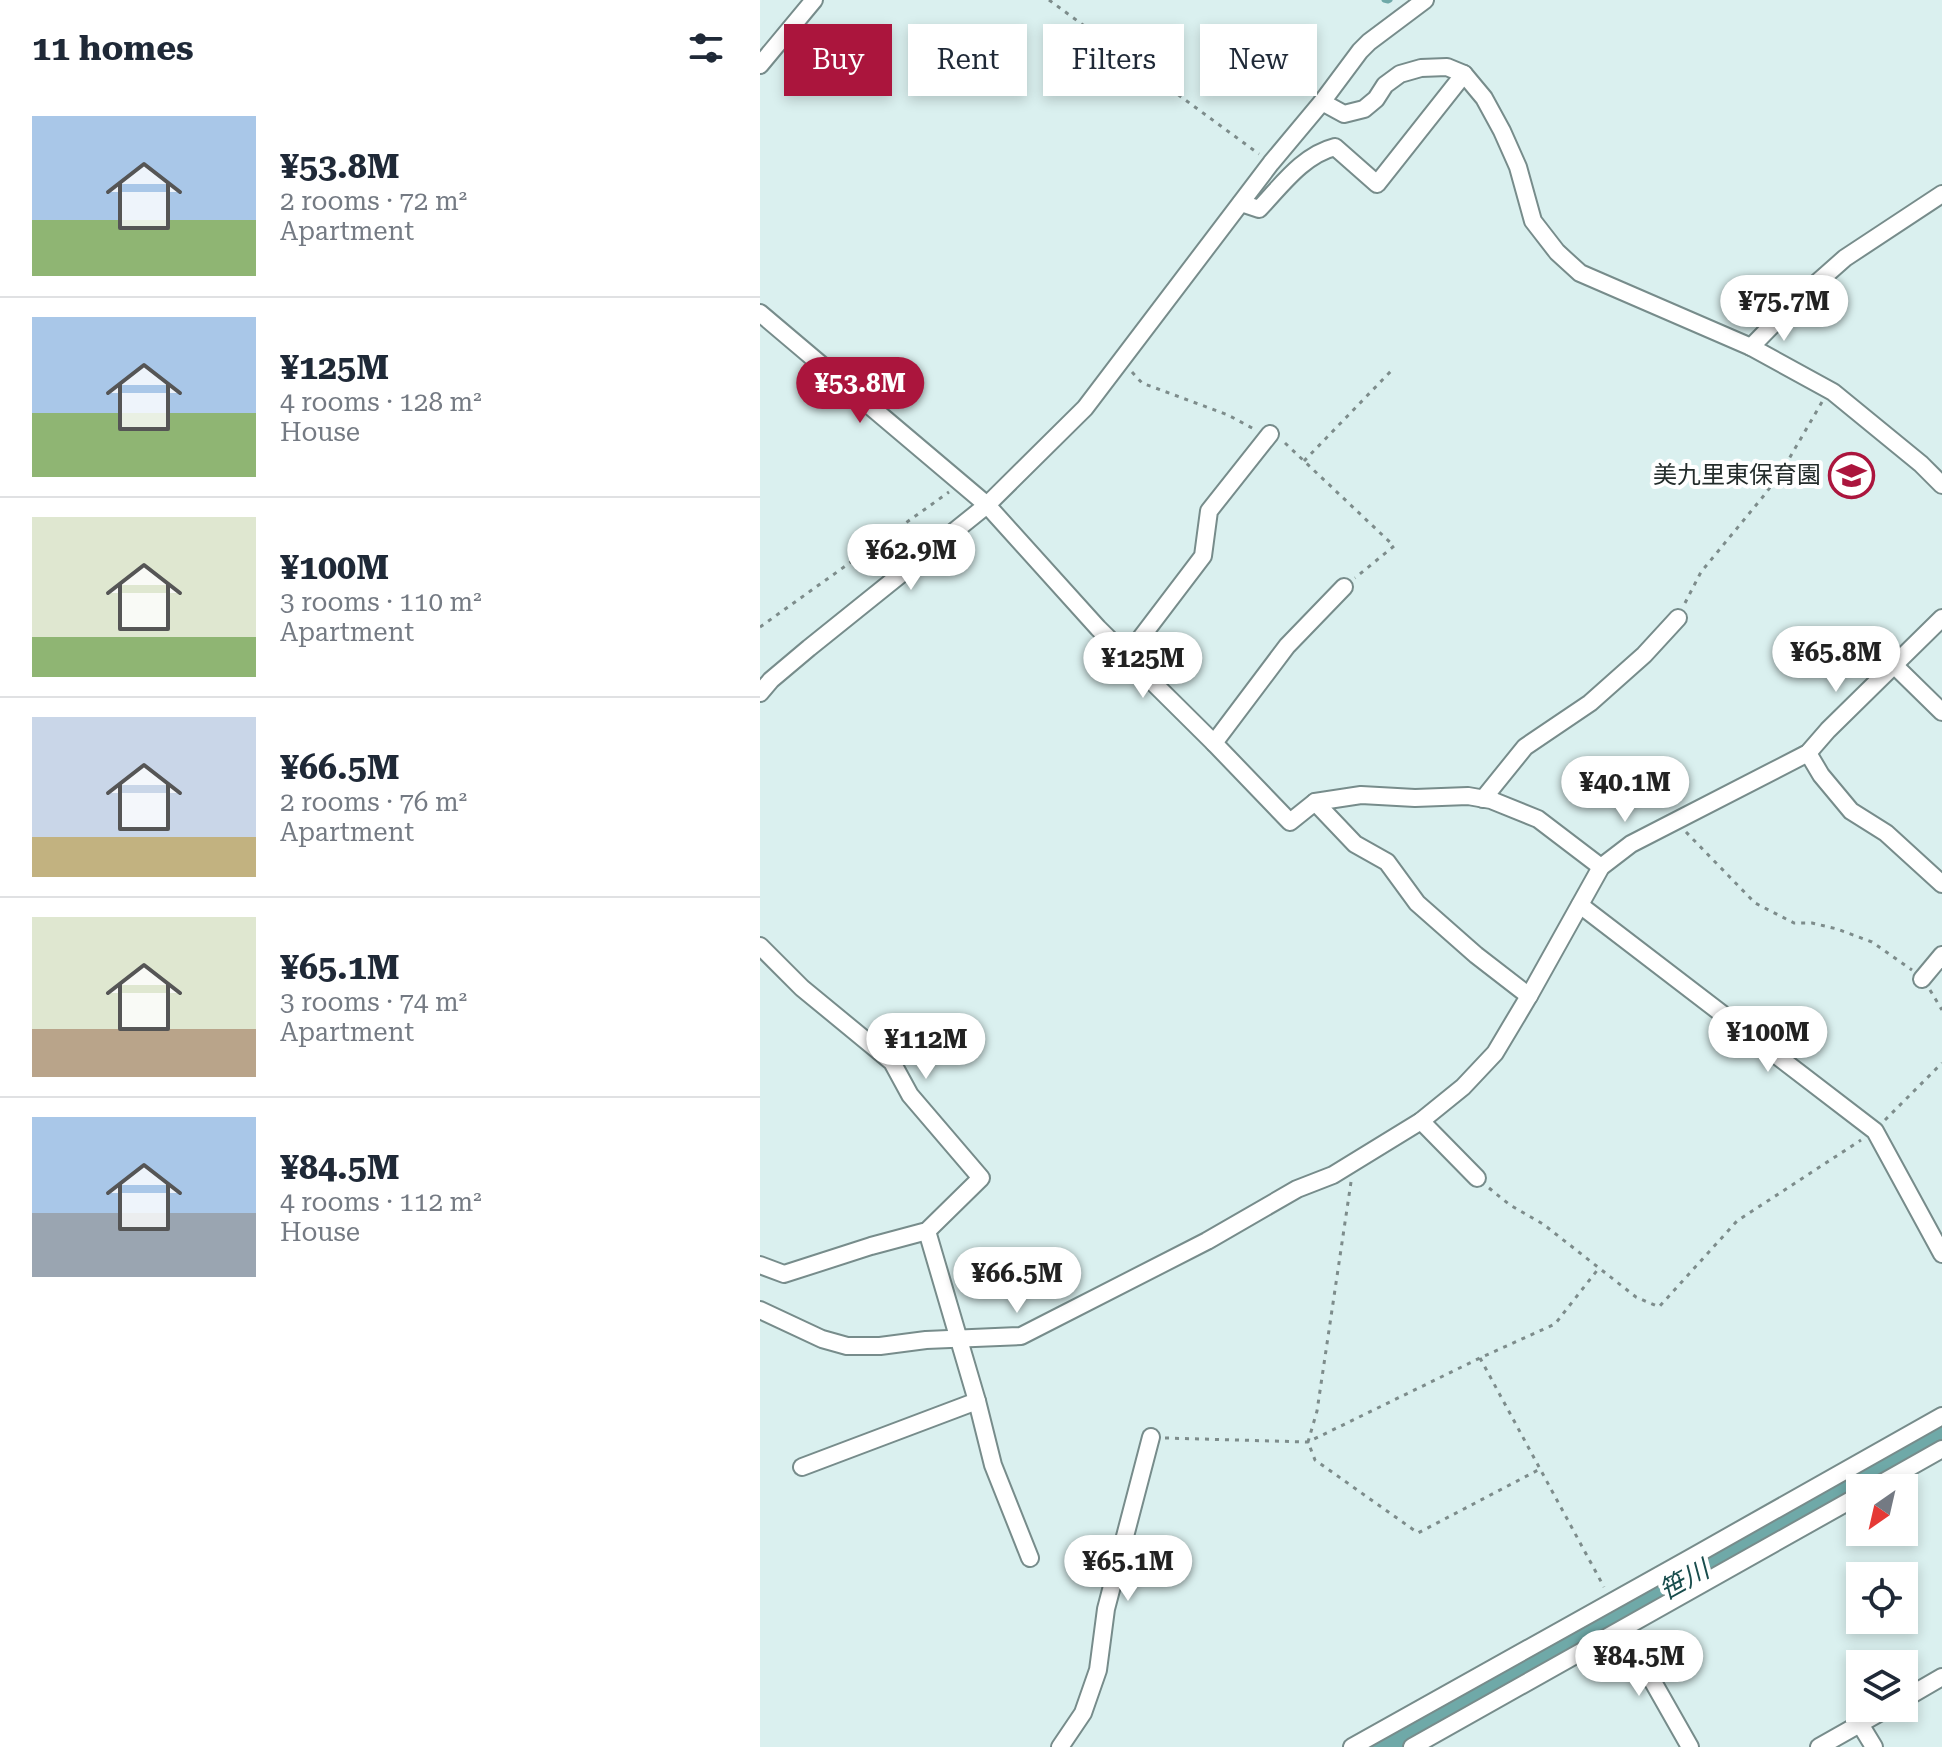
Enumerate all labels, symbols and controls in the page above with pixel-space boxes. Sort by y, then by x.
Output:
chip: Buy [784,24,892,96]
chip: Rent [908,24,1027,96]
chip: Filters [1043,24,1184,96]
chip: New [1200,24,1317,96]
icon: filters [684,26,728,70]
text: 11 homes [32,28,194,68]
text: ¥53.8M [280,146,400,186]
icon: home [96,148,192,244]
text: 2 rooms · 72 m² [280,186,467,216]
text: Apartment [280,216,414,246]
pin: ¥75.7M [1719,275,1849,343]
text: ¥75.7M [1738,286,1830,316]
text: ¥125M [280,347,389,387]
icon: home [96,349,192,445]
pin: ¥53.8M [795,357,925,425]
text: ¥53.8M [814,368,906,398]
text: 4 rooms · 128 m² [280,387,482,417]
text: House [280,417,360,447]
school or university icon: 美九里東保育園 [1828,451,1876,499]
place label: 美九里東保育園 [1653,461,1821,489]
pin: ¥62.9M [846,524,976,592]
text: ¥62.9M [865,535,957,565]
text: ¥100M [280,547,389,587]
icon: home [96,549,192,645]
text: 3 rooms · 110 m² [280,587,482,617]
text: Apartment [280,617,414,647]
pin: ¥65.8M [1771,626,1901,694]
pin: ¥125M [1087,632,1199,700]
text: ¥65.8M [1790,637,1882,667]
text: ¥125M [1101,643,1185,673]
text: ¥66.5M [280,747,400,787]
icon: home [96,749,192,845]
pin: ¥40.1M [1560,756,1690,824]
text: ¥40.1M [1579,767,1671,797]
text: 2 rooms · 76 m² [280,787,467,817]
text: Apartment [280,817,414,847]
text: ¥65.1M [280,947,400,987]
icon: home [96,949,192,1045]
text: 3 rooms · 74 m² [280,987,467,1017]
pin: ¥100M [1712,1006,1824,1074]
pin: ¥112M [870,1013,982,1081]
text: Apartment [280,1017,414,1047]
text: ¥100M [1726,1017,1810,1047]
text: ¥112M [884,1024,968,1054]
text: ¥84.5M [280,1147,400,1187]
icon: home [96,1149,192,1245]
text: 4 rooms · 112 m² [280,1187,482,1217]
text: House [280,1217,360,1247]
pin: ¥66.5M [952,1247,1082,1315]
text: ¥66.5M [971,1258,1063,1288]
north arrow [1846,1474,1918,1546]
map controls [1846,1474,1918,1722]
pin: ¥65.1M [1063,1535,1193,1603]
text: ¥65.1M [1082,1546,1174,1576]
water label: 笹川 [1654,1553,1717,1606]
button: locate [1846,1562,1918,1634]
pin: ¥84.5M [1574,1630,1704,1698]
text: ¥84.5M [1593,1641,1685,1671]
button: layers [1846,1650,1918,1722]

